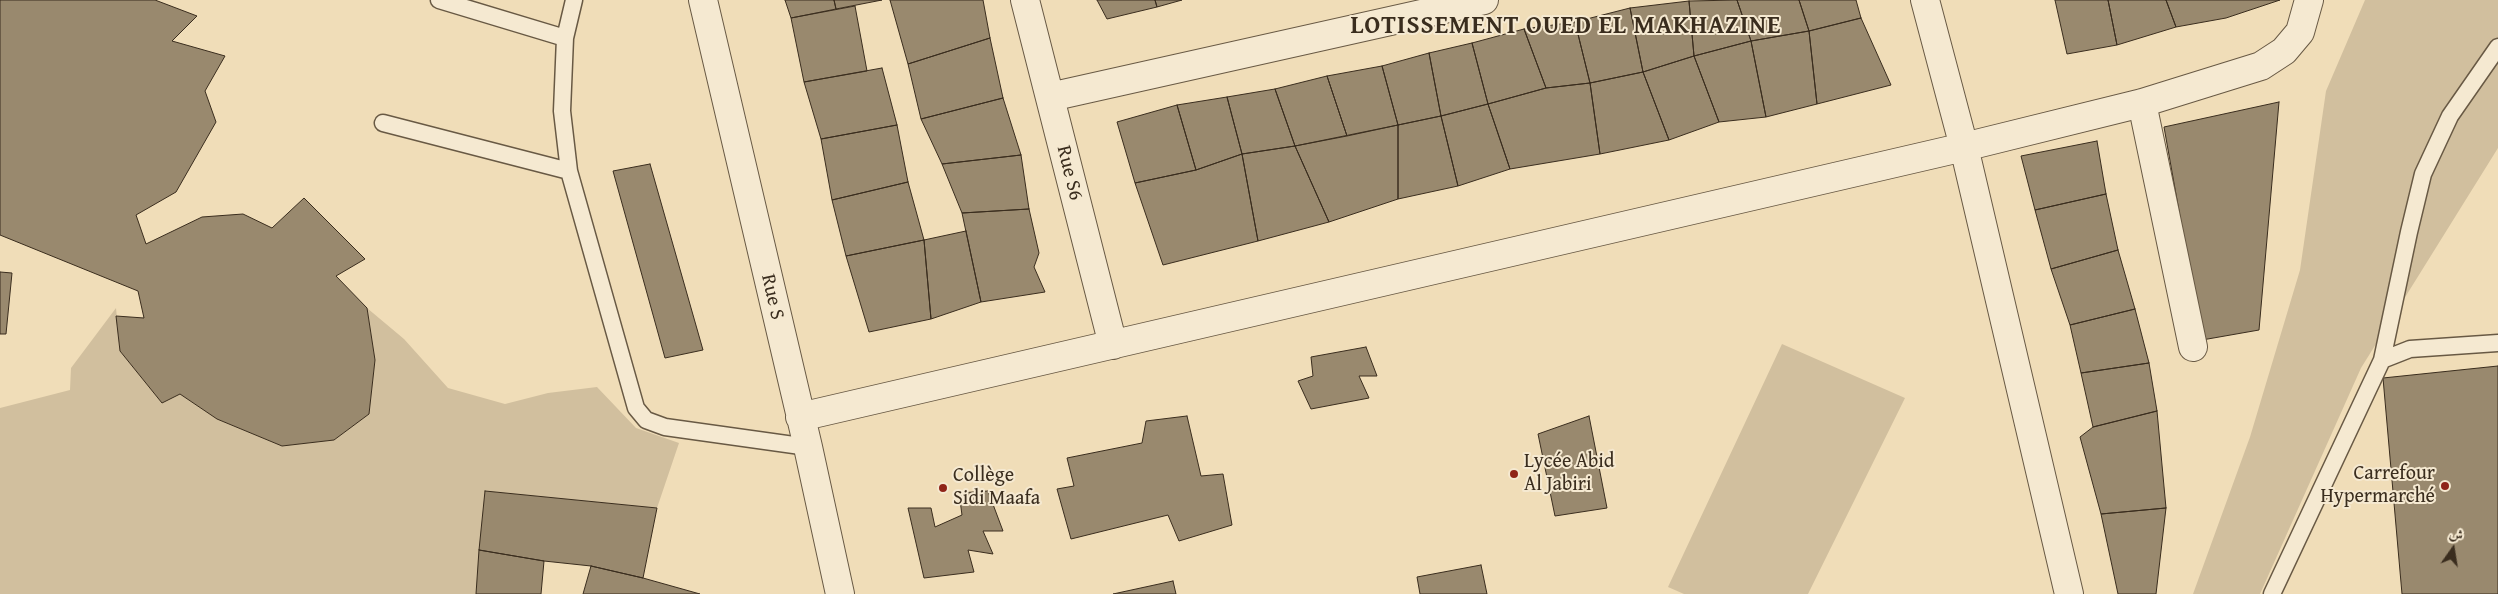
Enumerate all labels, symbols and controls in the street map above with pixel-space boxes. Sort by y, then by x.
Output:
district label: LOTISSEMENT OUED EL MAKHAZINE [1347,12,1785,42]
street label: Rue S6 [1051,143,1087,203]
street label: Rue S [755,272,789,322]
place label: Lycée Abid Al Jabiri [1524,450,1615,497]
place label: Carrefour Hypermarché [2320,462,2435,509]
place label: Collège Sidi Maafa [953,464,1040,511]
marker: Lycée Abid Al Jabiri [1508,468,1520,480]
marker: Carrefour Hypermarché [2439,480,2451,492]
marker: Collège Sidi Maafa [937,482,949,494]
text: ش [2447,523,2465,546]
north arrow [2428,524,2478,574]

